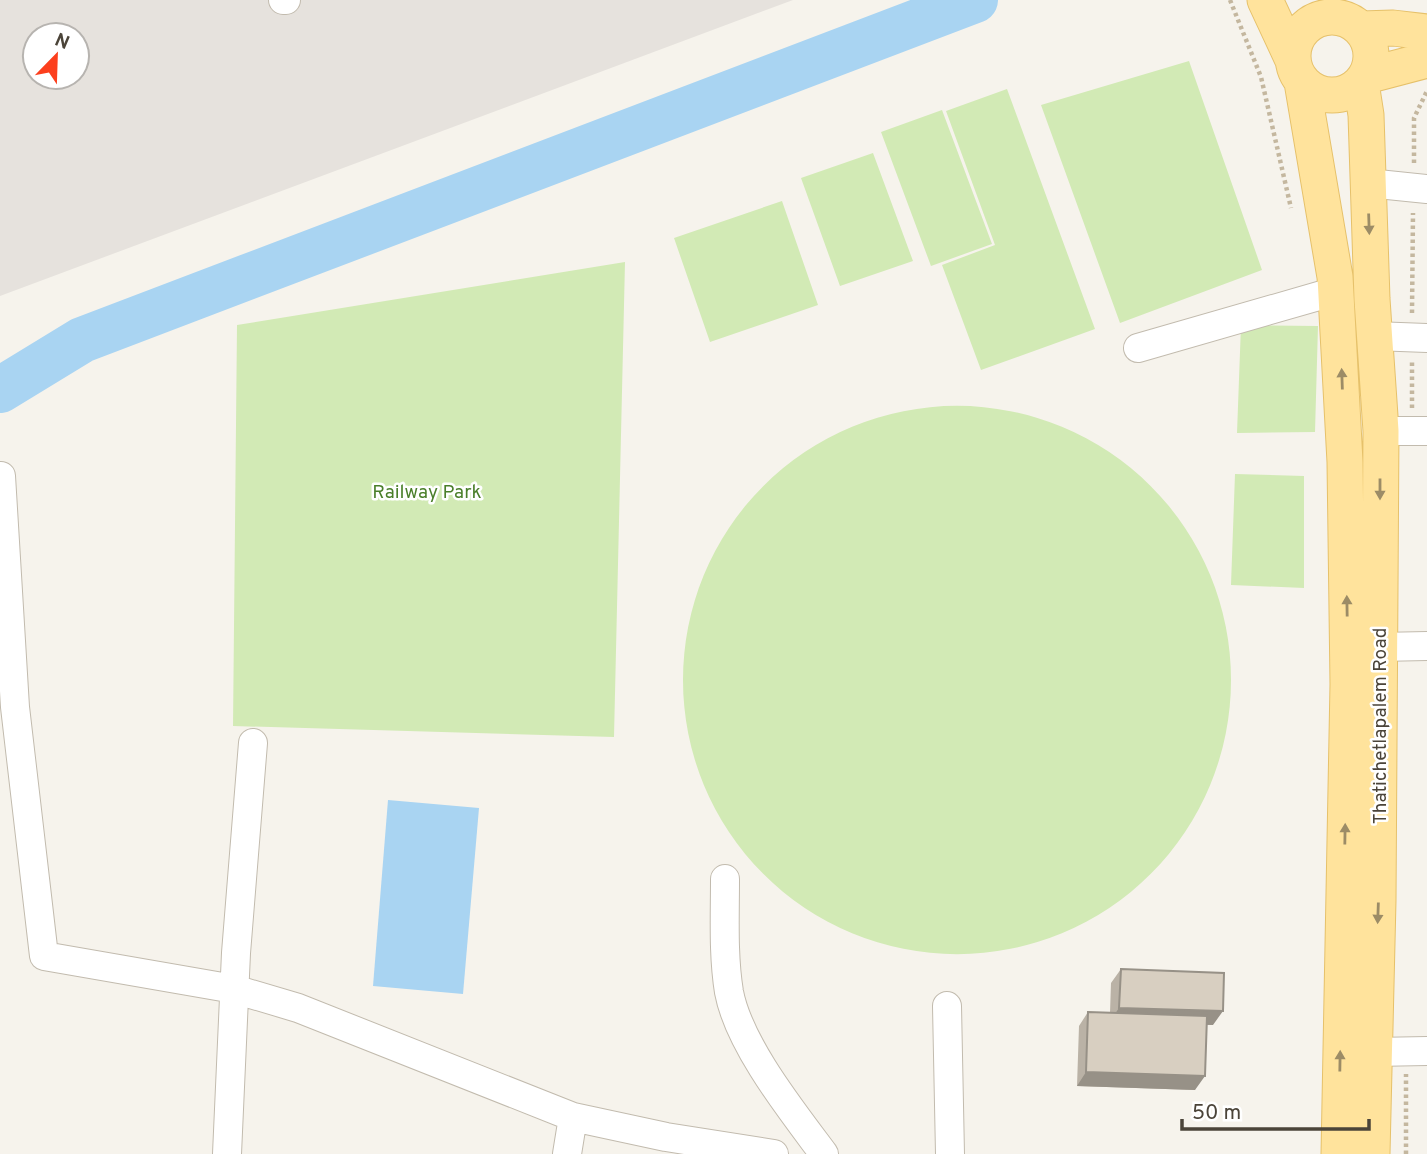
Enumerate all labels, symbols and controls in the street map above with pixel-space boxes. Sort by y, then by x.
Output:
north arrow [21,21,91,91]
text: N [51,28,73,56]
one-way arrow [1364,213,1375,235]
one-way arrow [1336,368,1347,390]
one-way arrow [1374,479,1386,501]
park label: Railway Park [372,481,482,505]
one-way arrow [1341,595,1353,617]
street label: Thatichetlapalem Road [1369,628,1393,824]
one-way arrow [1339,823,1351,845]
one-way arrow [1372,902,1384,924]
one-way arrow [1335,1050,1346,1072]
scale bar [1182,1088,1369,1132]
text: 50 m [1192,1100,1241,1127]

